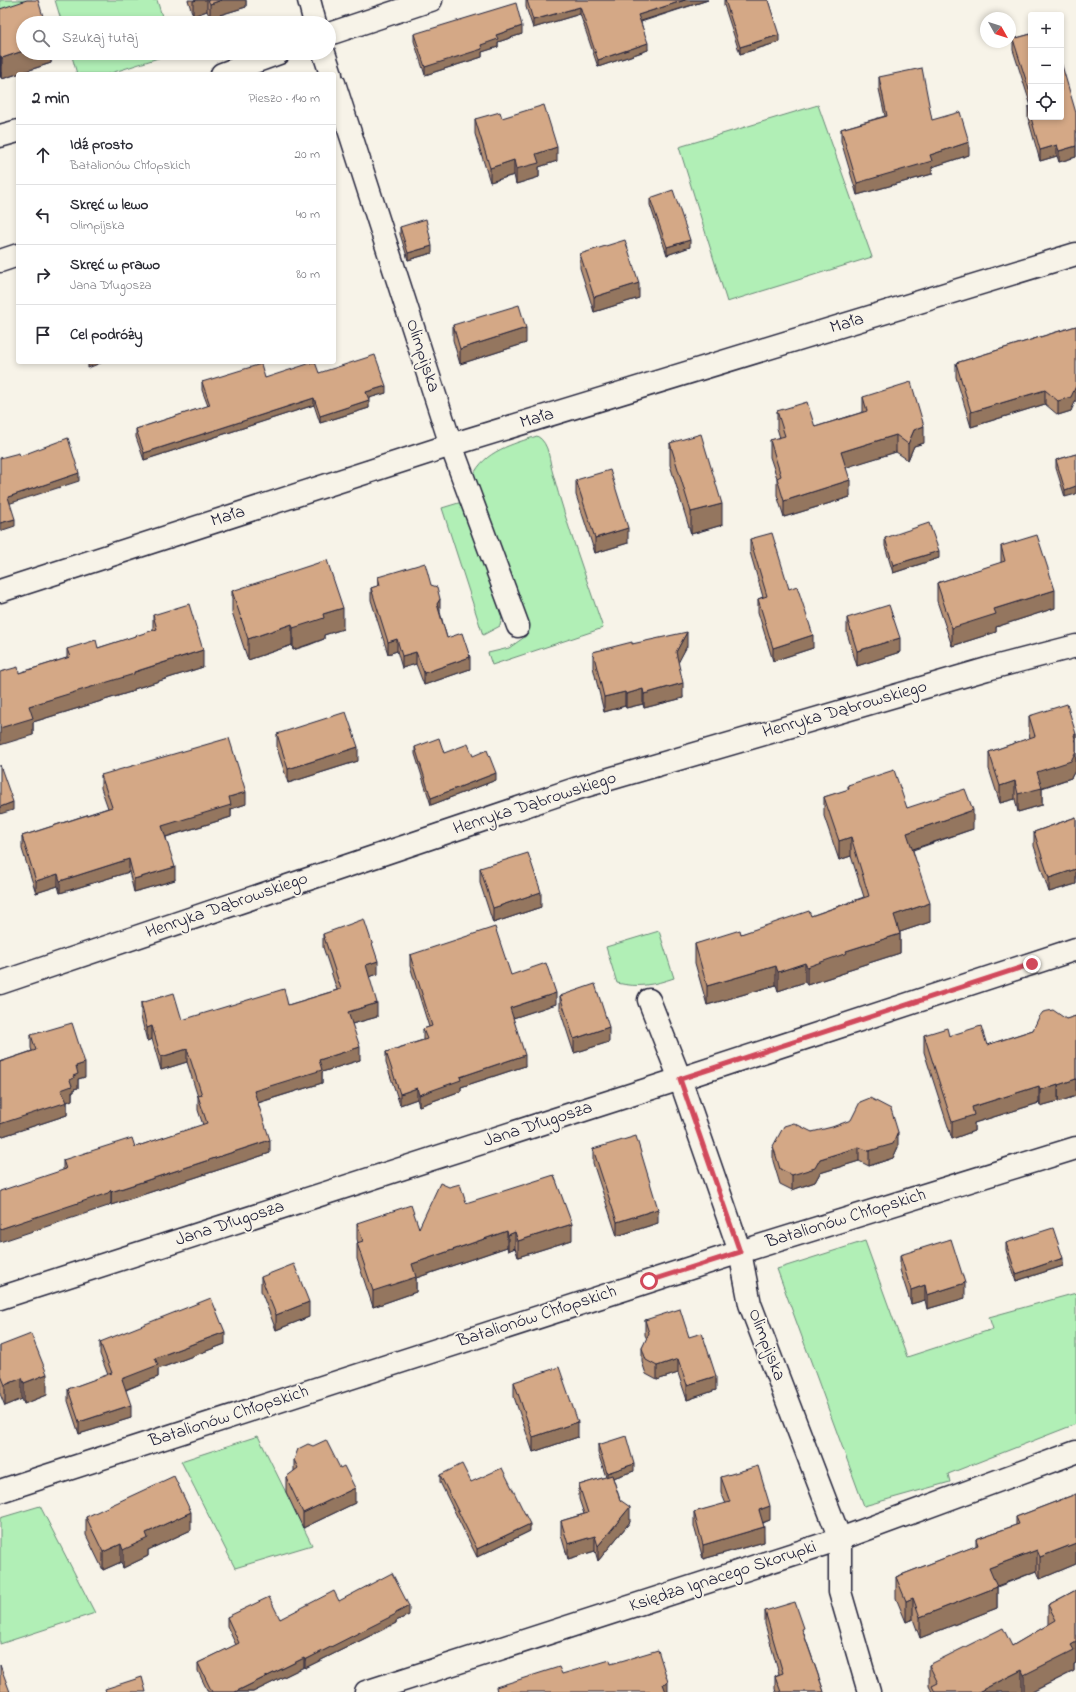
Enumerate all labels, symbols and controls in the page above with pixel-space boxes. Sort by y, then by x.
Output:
north arrow [980,12,1016,48]
map controls [1028,12,1064,120]
button: + [1028,12,1064,48]
search box [16,16,336,60]
icon: search [30,27,52,49]
text: Szukaj tutaj [62,27,138,49]
button: − [1028,48,1064,84]
button: locate [1028,84,1064,120]
text: 2 min [32,86,69,111]
text: Pieszo · 140 m [249,89,320,108]
text: Idź prosto [70,134,133,156]
icon: ahead [32,144,54,166]
text: 20 m [295,145,320,164]
text: Batalionów Chłopskich [70,156,190,175]
text: Skręć w lewo [70,194,148,216]
icon: left [32,204,54,226]
text: 40 m [296,205,320,224]
text: Olimpijska [70,216,125,235]
text: Skręć w prawo [70,254,160,276]
icon: right [32,264,54,286]
text: 80 m [296,265,320,284]
text: Jana Długosza [70,276,152,295]
street label: Mała [827,307,867,341]
street label: Olimpijska [398,316,446,396]
icon: arrive [32,324,54,346]
text: Cel podróży [70,324,143,346]
street label: Mała [517,402,557,436]
street label: Mała [208,499,248,535]
street label: Henryka Dąbrowskiego [760,674,931,747]
street label: Henryka Dąbrowskiego [450,765,620,844]
street label: Henryka Dąbrowskiego [142,866,312,947]
route end [1023,955,1041,973]
street label: Jana Długosza [480,1095,596,1156]
street label: Batalionów Chłopskich [762,1182,929,1256]
street label: Jana Długosza [172,1194,288,1255]
route start [640,1272,658,1290]
street label: Batalionów Chłopskich [453,1279,620,1355]
street label: Olimpijska [740,1305,792,1385]
street label: Batalionów Chłopskich [145,1379,312,1455]
street label: Księdza Ignacego Skorupki [626,1535,820,1620]

